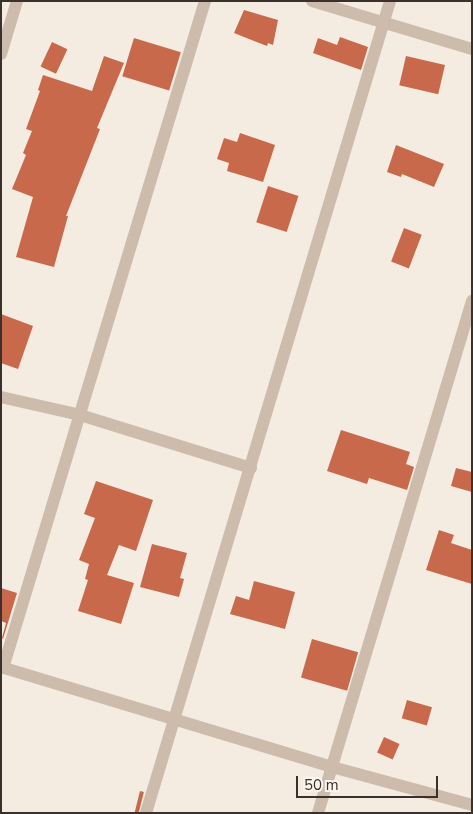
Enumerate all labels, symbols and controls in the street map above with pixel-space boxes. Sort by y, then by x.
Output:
scale bar [298,766,440,798]
text: 50 m [304,775,339,795]

